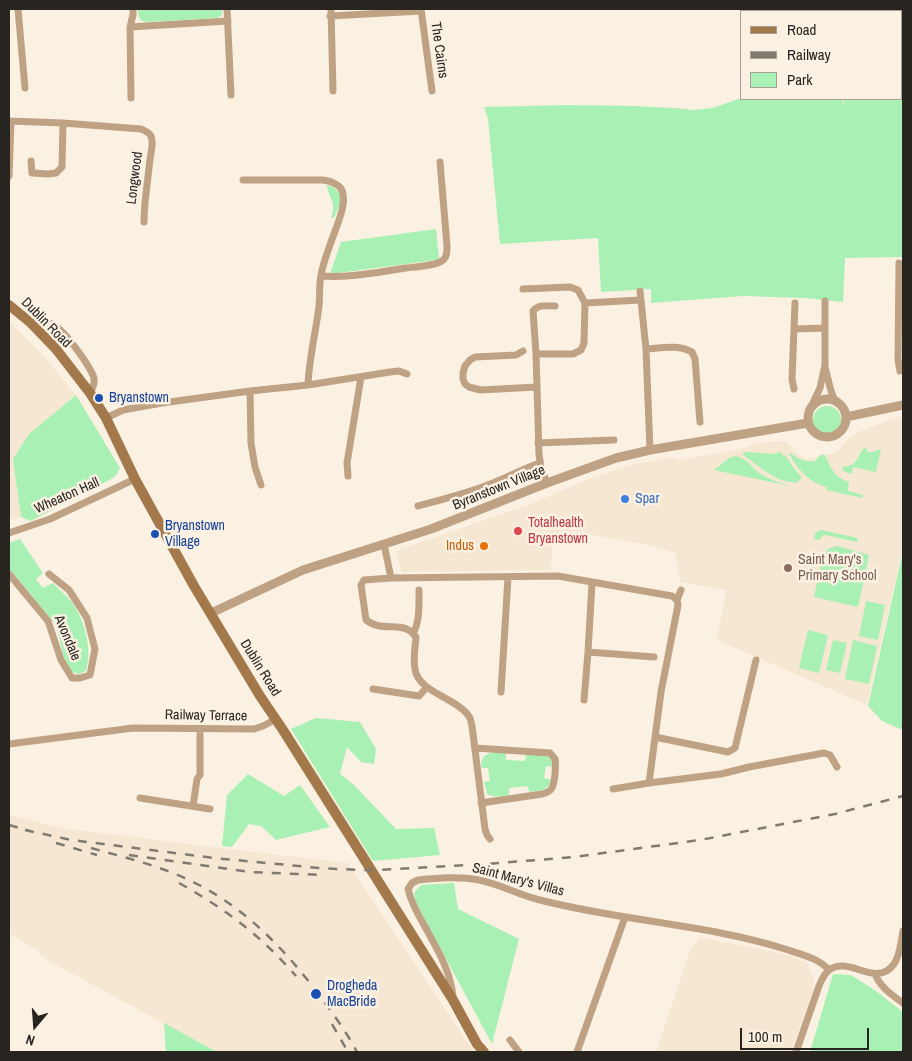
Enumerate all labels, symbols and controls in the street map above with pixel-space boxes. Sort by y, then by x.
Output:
legend [740,10,902,100]
text: Road [787,19,816,40]
street label: The Cairns [427,21,451,79]
text: Railway [787,44,831,65]
text: Park [787,69,812,90]
street label: Longwood [123,151,147,205]
street label: Dublin Road [17,294,75,352]
place label: Bryanstown [109,390,169,406]
marker: Bryanstown [93,392,105,404]
street label: Byranstown Village [450,462,548,514]
street label: Wheaton Hall [32,474,102,518]
place label: Spar [635,491,659,507]
marker: Spar [619,493,631,505]
place label: Totalhealth Bryanstown [528,515,588,548]
place label: Bryanstown Village [165,518,225,550]
marker: Totalhealth Bryanstown [512,525,524,537]
marker: Bryanstown Village [149,528,161,540]
place label: Indus [446,538,474,554]
marker: Indus [478,540,490,552]
place label: Saint Mary's Primary School [798,552,876,584]
marker: Saint Mary's Primary School [782,562,794,574]
street label: Avondale [50,613,84,663]
street label: Dublin Road [236,636,284,700]
street label: Railway Terrace [165,707,247,725]
street label: Saint Mary's Villas [470,860,566,900]
place label: Drogheda MacBride [327,978,377,1010]
marker: Drogheda MacBride [309,987,323,1001]
north arrow [10,1001,60,1051]
scale bar [742,1018,871,1050]
text: 100 m [748,1026,782,1047]
text: N [24,1030,37,1050]

